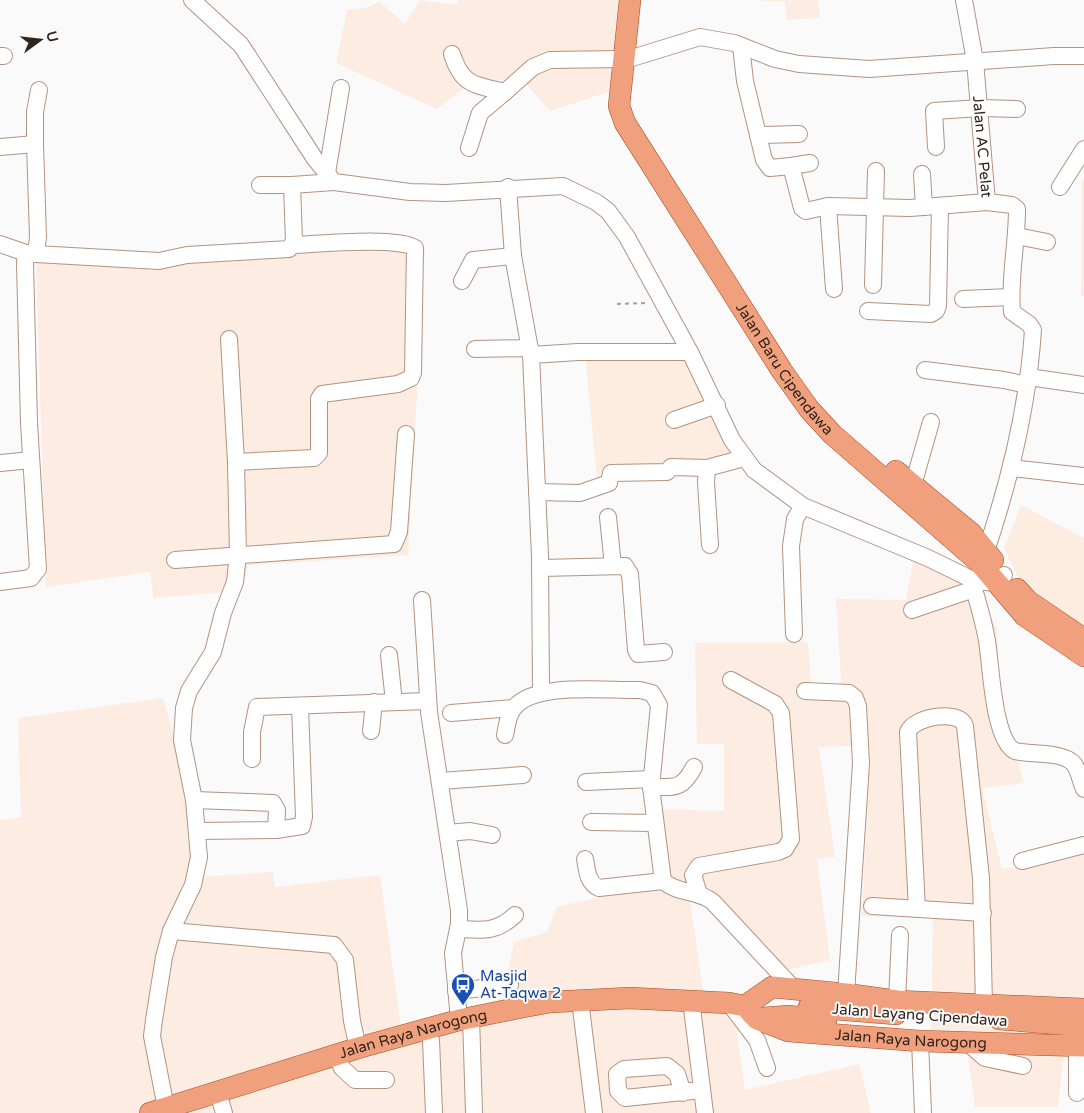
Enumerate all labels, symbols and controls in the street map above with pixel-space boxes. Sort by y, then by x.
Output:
north arrow [15,15,65,65]
text: U [42,29,62,44]
street label: Jalan AC Pelat [969,95,996,199]
street label: Jalan Baru Cipendawa [732,300,837,439]
place label: Masjid At-Taqwa 2 [480,967,561,1002]
bus stop icon: Masjid At-Taqwa 2 [450,972,476,1006]
street label: Jalan Layang Cipendawa [832,1000,1008,1030]
street label: Jalan Raya Narogong [337,1006,489,1062]
street label: Jalan Raya Narogong [834,1026,987,1052]

